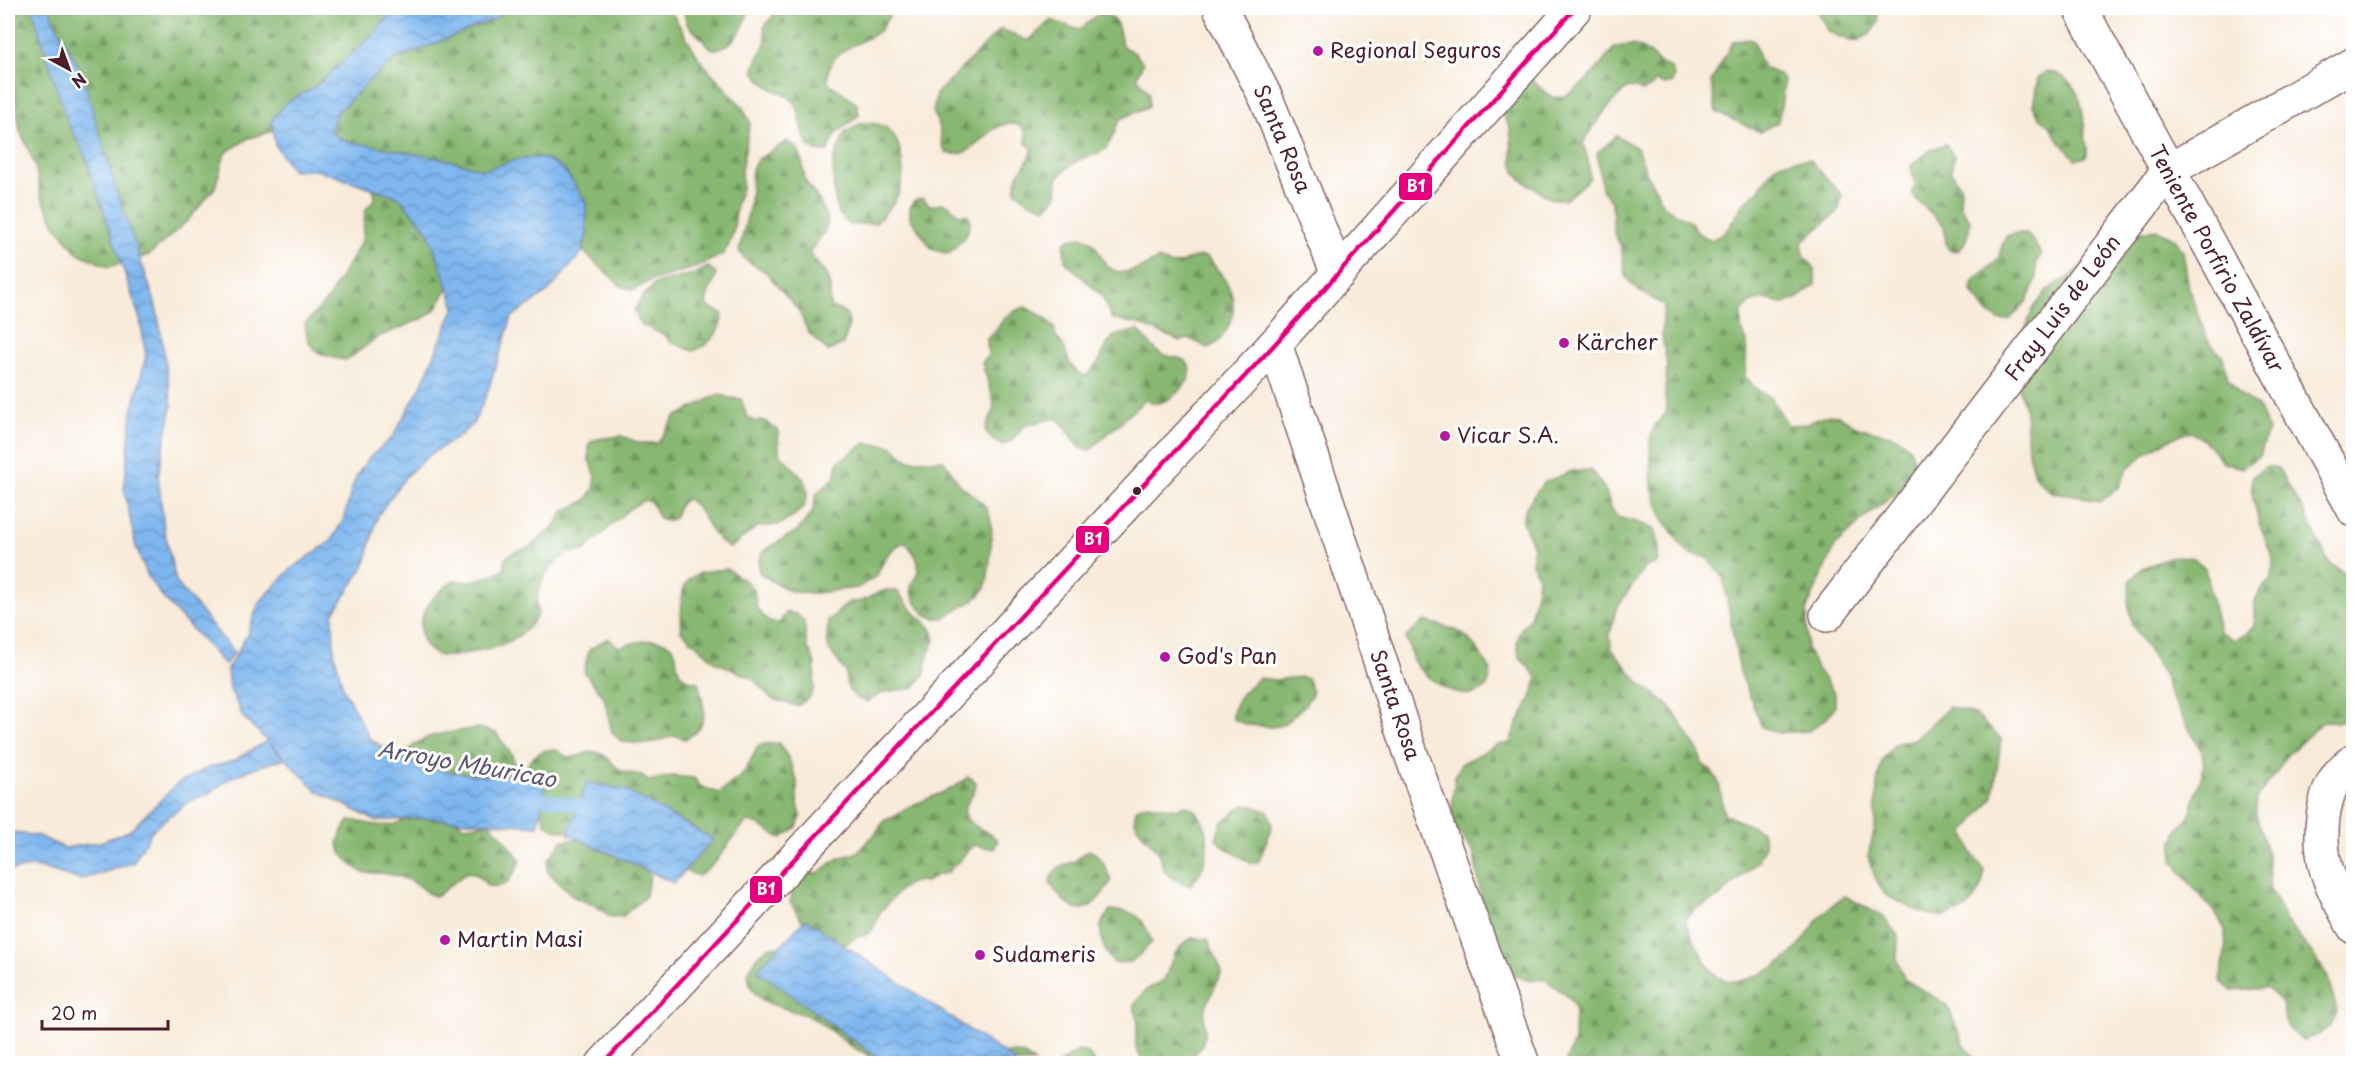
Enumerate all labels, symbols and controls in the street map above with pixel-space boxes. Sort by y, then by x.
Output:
place label: Regional Seguros [1330,33,1501,65]
north arrow [39,39,99,99]
marker: Regional Seguros [1311,44,1325,58]
text: N [67,68,92,94]
street label: Santa Rosa [1247,79,1321,197]
street label: Teniente Porfirio Zaldívar [2142,138,2294,378]
line badge: B1 [1398,172,1433,201]
text: B1 [1407,173,1426,197]
street label: Fray Luis de León [1996,227,2127,387]
place label: Kärcher [1576,325,1658,357]
marker: Kärcher [1557,336,1571,350]
place label: Vicar S.A. [1457,418,1559,450]
marker: Vicar S.A. [1438,429,1452,443]
unlabelled marker [1131,485,1143,497]
line badge: B1 [1075,525,1110,554]
text: B1 [1084,526,1103,550]
place label: God's Pan [1177,639,1277,671]
street label: Santa Rosa [1363,645,1431,764]
marker: God's Pan [1158,650,1172,664]
water label: Arroyo Mburicao [376,731,560,795]
line badge: B1 [749,875,783,904]
text: B1 [757,876,776,900]
place label: Martin Masi [457,922,583,954]
marker: Martin Masi [438,933,452,947]
place label: Sudameris [992,937,1096,969]
marker: Sudameris [973,948,987,962]
scale bar [42,993,168,1031]
text: 20 m [51,999,97,1026]

